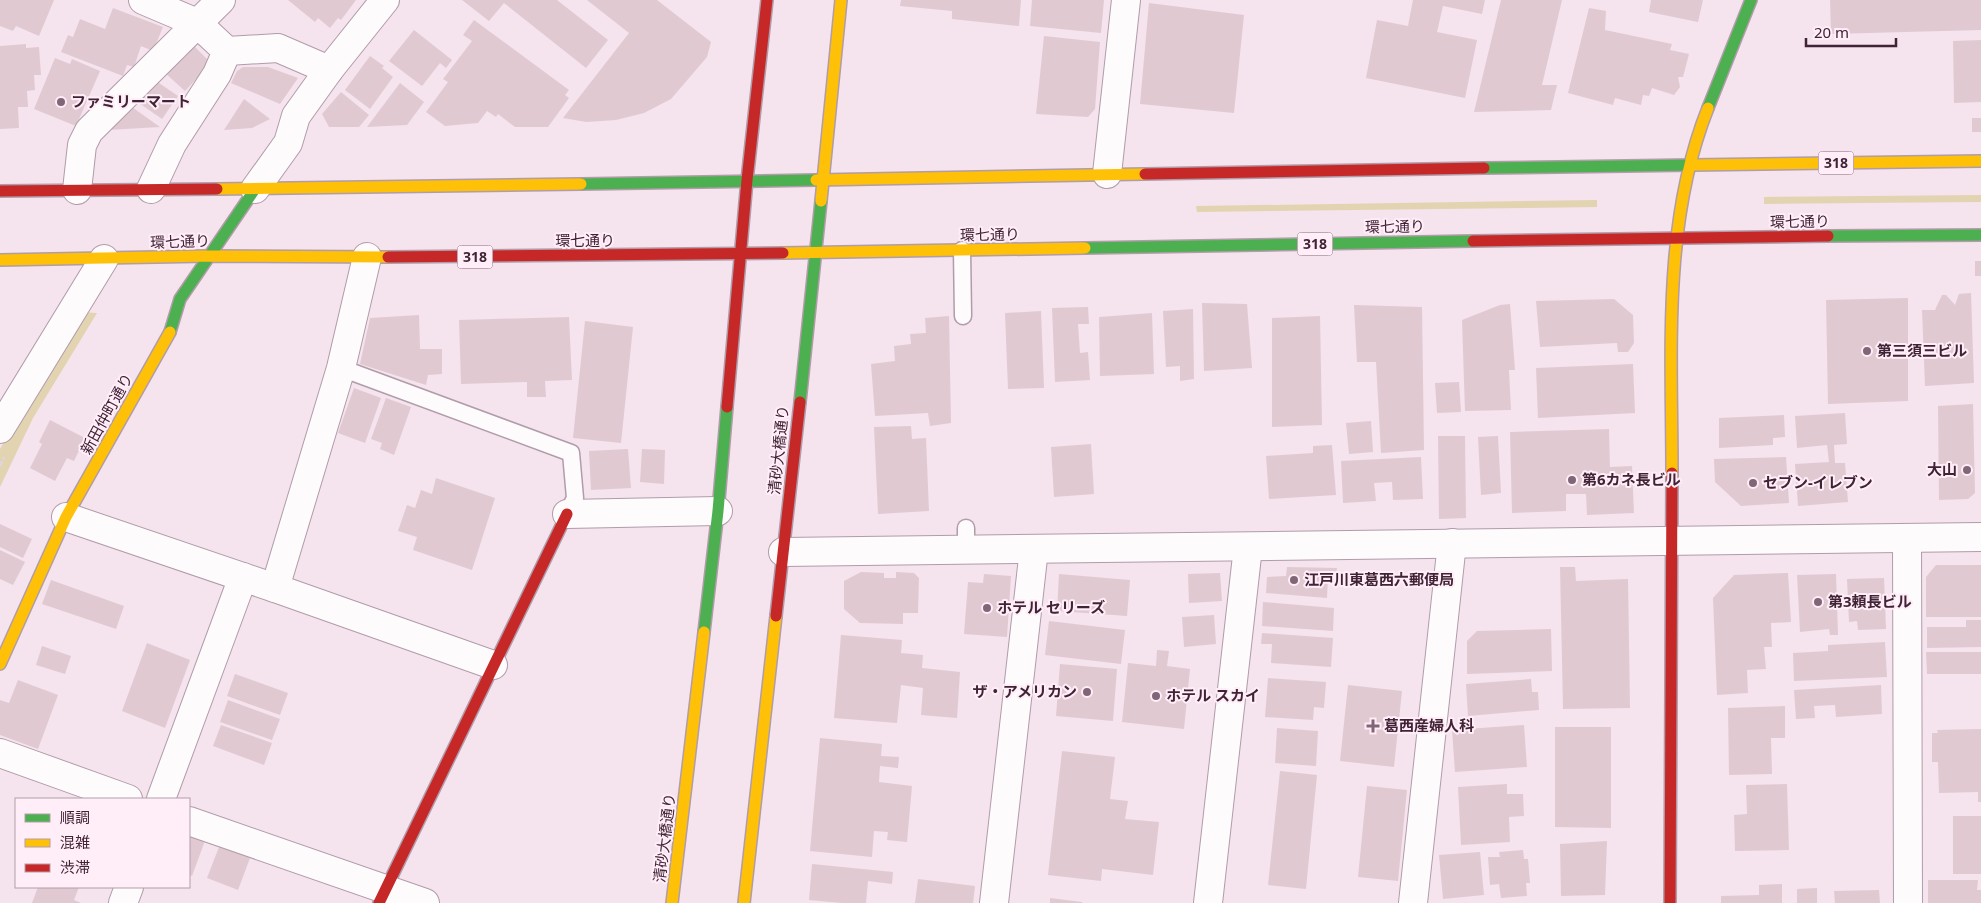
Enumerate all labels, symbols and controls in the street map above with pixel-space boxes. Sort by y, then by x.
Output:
scale bar [1806,15,1896,47]
text: 20 m [1814,22,1849,42]
place label: ファミリーマート [71,91,191,111]
marker: ファミリーマート [55,96,67,108]
road number: 318 [1818,152,1854,174]
street label: 環七通り [1770,210,1830,232]
street label: 環七通り [1365,215,1425,237]
street label: 環七通り [960,223,1020,245]
street label: 環七通り [150,230,210,252]
street label: 環七通り [555,230,615,250]
road number: 318 [1298,232,1332,255]
road number: 318 [458,246,492,268]
place label: 第三須三ビル [1877,340,1967,360]
marker: 第三須三ビル [1861,345,1873,357]
street label: 新田仲町通り [76,369,137,458]
street label: 清砂大橋通り [763,404,793,496]
place label: 大山 [1927,459,1957,479]
marker: 大山 [1961,464,1973,476]
place label: 第6カネ長ビル [1582,469,1681,489]
place label: セブン-イレブン [1763,472,1873,492]
marker: 第6カネ長ビル [1566,474,1578,486]
marker: セブン-イレブン [1747,477,1759,489]
place label: 江戸川東葛西六郵便局 [1304,569,1454,589]
marker: 江戸川東葛西六郵便局 [1288,574,1300,586]
place label: 第3頼長ビル [1828,591,1912,611]
marker: 第3頼長ビル [1812,596,1824,608]
place label: ホテル セリーズ [997,597,1105,617]
marker: ホテル セリーズ [981,602,993,614]
place label: ザ・アメリカン [973,681,1077,701]
place label: ホテル スカイ [1166,685,1260,705]
marker: ザ・アメリカン [1081,686,1093,698]
marker: ホテル スカイ [1150,690,1162,702]
place label: 葛西産婦人科 [1384,715,1474,735]
marker: 葛西産婦人科 [1366,719,1380,733]
street label: 清砂大橋通り [649,792,679,884]
legend [15,798,190,888]
text: 順調 [60,807,90,827]
text: 混雑 [60,832,90,852]
text: 渋滞 [60,857,90,877]

